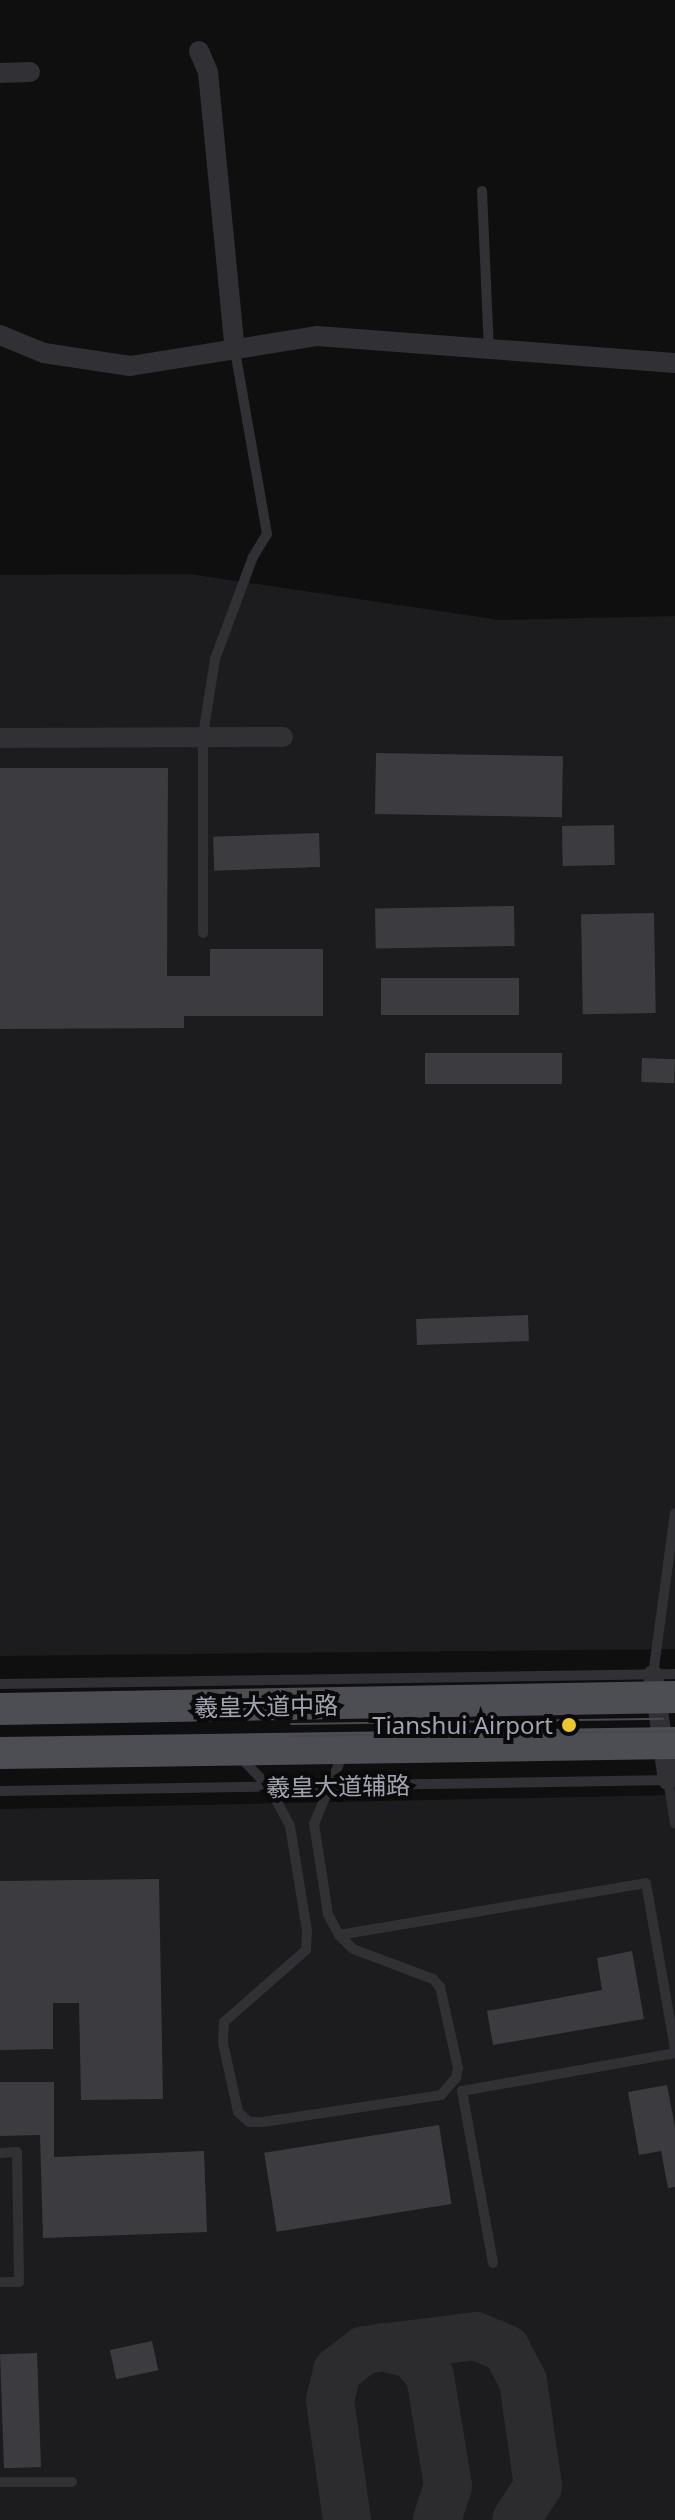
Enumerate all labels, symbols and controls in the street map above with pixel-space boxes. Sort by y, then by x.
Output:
street label: 羲皇大道中路 [194,1690,338,1722]
place label: Tianshui Airport [372,1711,553,1739]
marker: Tianshui Airport [560,1716,578,1734]
street label: 羲皇大道辅路 [266,1770,410,1802]

